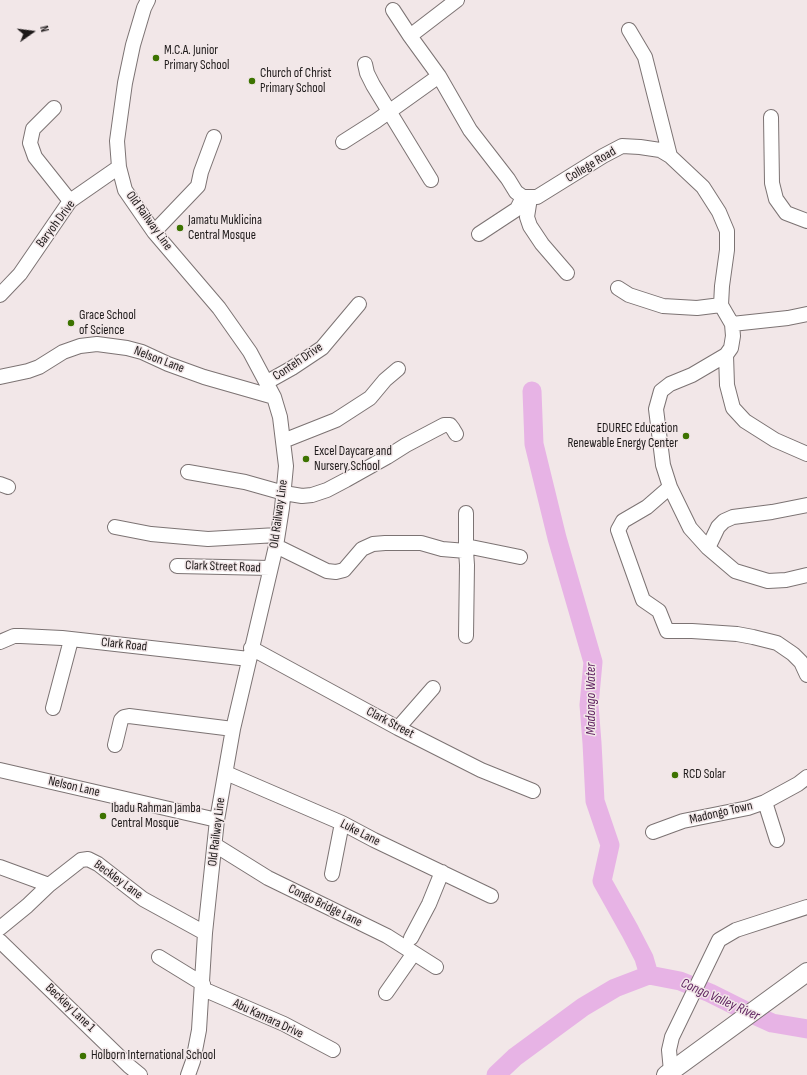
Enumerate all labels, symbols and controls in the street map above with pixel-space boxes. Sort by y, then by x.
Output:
north arrow [12,12,52,52]
text: N [37,25,51,33]
place label: M.C.A. Junior Primary School [164,43,229,74]
marker: M.C.A. Junior Primary School [151,53,161,63]
place label: Church of Christ Primary School [260,66,331,97]
marker: Church of Christ Primary School [247,76,257,86]
street label: College Road [563,144,619,186]
street label: Old Railway Line [122,188,176,254]
street label: Baryoh Drive [33,197,79,251]
place label: Jamatu Muklicina Central Mosque [188,213,262,244]
marker: Jamatu Muklicina Central Mosque [175,223,185,233]
place label: Grace School of Science [79,308,136,339]
marker: Grace School of Science [66,318,76,328]
street label: Conteh Drive [270,340,326,384]
street label: Nelson Lane [132,343,186,377]
place label: EDUREC Education Renewable Energy Center [567,421,678,452]
marker: EDUREC Education Renewable Energy Center [681,431,691,441]
place label: Excel Daycare and Nursery School [314,444,392,475]
marker: Excel Daycare and Nursery School [301,454,311,464]
street label: Old Railway Line [266,479,292,549]
street label: Clark Street Road [185,558,261,576]
street label: Clark Road [100,635,148,655]
water label: Madongo Water [583,663,599,735]
street label: Clark Street [363,704,417,742]
place label: RCD Solar [683,767,726,783]
marker: RCD Solar [670,770,680,780]
street label: Nelson Lane [47,773,101,801]
street label: Old Railway Line [205,797,229,867]
street label: Madongo Town [688,798,754,828]
place label: Ibadu Rahman Jamba Central Mosque [111,801,201,832]
marker: Ibadu Rahman Jamba Central Mosque [98,811,108,821]
street label: Luke Lane [337,816,383,850]
street label: Beckley Lane [91,857,145,903]
street label: Congo Bridge Lane [286,881,364,931]
water label: Congo Valley River [678,975,762,1025]
street label: Beckley Lane 1 [42,980,98,1036]
street label: Abu Kamara Drive [230,996,306,1042]
place label: Holborn International School [91,1048,216,1064]
marker: Holborn International School [78,1051,88,1061]

